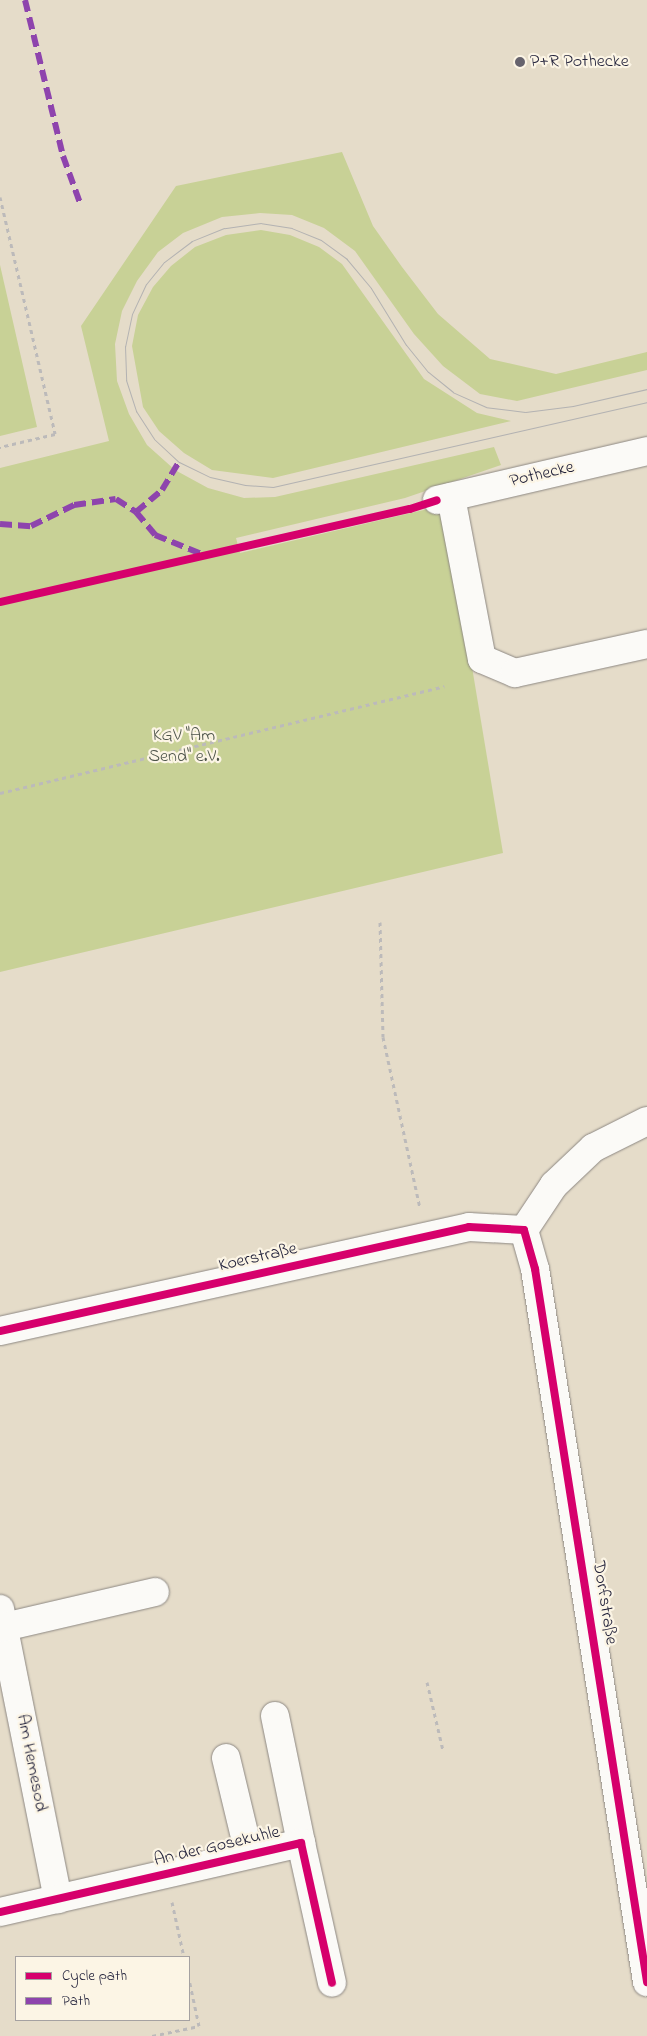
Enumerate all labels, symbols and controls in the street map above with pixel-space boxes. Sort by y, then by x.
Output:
place label: P+R Pothecke [530,51,629,73]
marker: P+R Pothecke [514,56,526,68]
street label: Pothecke [508,457,576,493]
park label: KGV "Am Send" e.V. [148,726,220,769]
street label: Koerstraße [217,1239,299,1277]
street label: Dorfstraße [587,1560,621,1646]
street label: Am Hemesod [11,1712,51,1814]
street label: An der Gosekuhle [152,1822,282,1872]
legend [15,1956,190,2021]
text: Cycle path [62,1965,127,1987]
text: Path [62,1990,90,2012]

